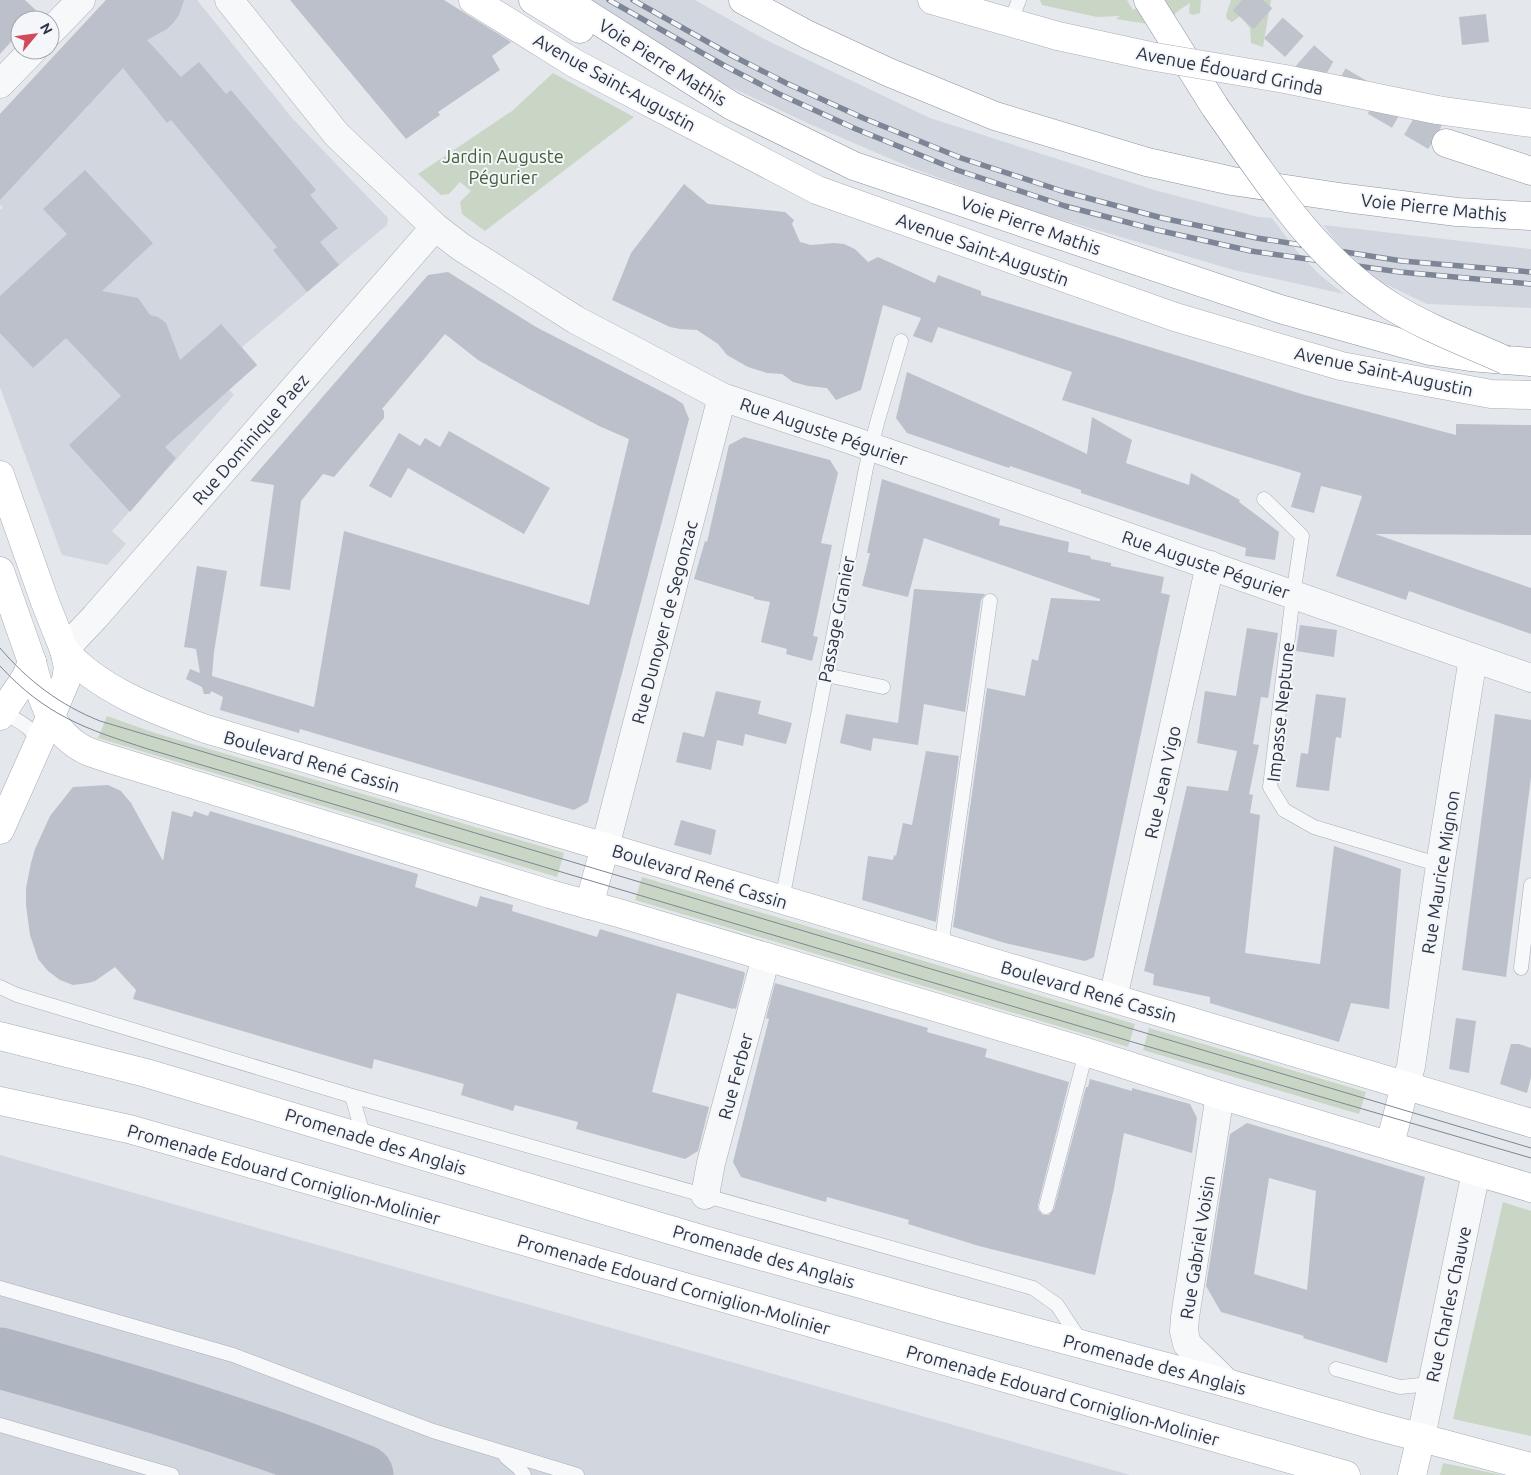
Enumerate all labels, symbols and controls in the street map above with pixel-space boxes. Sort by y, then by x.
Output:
north arrow [10,10,60,60]
street label: Voie Pierre Mathis [595,15,731,110]
text: N [37,20,56,37]
street label: Avenue Saint-Augustin [531,29,699,135]
street label: Avenue Édouard Grinda [1135,41,1325,98]
park label: Jardin Auguste Pégurier [442,146,564,187]
street label: Voie Pierre Mathis [1360,189,1508,225]
street label: Voie Pierre Mathis [958,192,1104,258]
street label: Avenue Saint-Augustin [894,208,1072,290]
street label: Avenue Saint-Augustin [1293,342,1475,400]
street label: Rue Dominique Paez [188,370,312,508]
street label: Rue Auguste Pégurier [738,393,911,469]
street label: Rue Dunoyer de Segonzac [627,518,701,726]
street label: Rue Auguste Pégurier [1120,526,1293,602]
street label: Passage Granier [814,554,858,684]
street label: Impasse Neptune [1263,641,1297,783]
street label: Rue Jean Vigo [1140,724,1184,840]
street label: Boulevard René Cassin [222,726,402,796]
street label: Rue Maurice Mignon [1417,789,1463,955]
street label: Boulevard René Cassin [610,840,790,912]
street label: Boulevard René Cassin [999,956,1179,1026]
street label: Rue Ferber [714,1030,756,1122]
street label: Promenade des Anglais [283,1104,469,1178]
street label: Promenade Edouard Corniglion-Molinier [125,1120,443,1228]
street label: Rue Gabriel Voisin [1176,1174,1218,1320]
street label: Promenade des Anglais [671,1220,858,1292]
street label: Rue Charles Chauve [1422,1224,1474,1384]
street label: Promenade Edouard Corniglion-Molinier [515,1230,833,1338]
street label: Promenade des Anglais [1061,1330,1249,1398]
street label: Promenade Edouard Corniglion-Molinier [904,1341,1222,1449]

